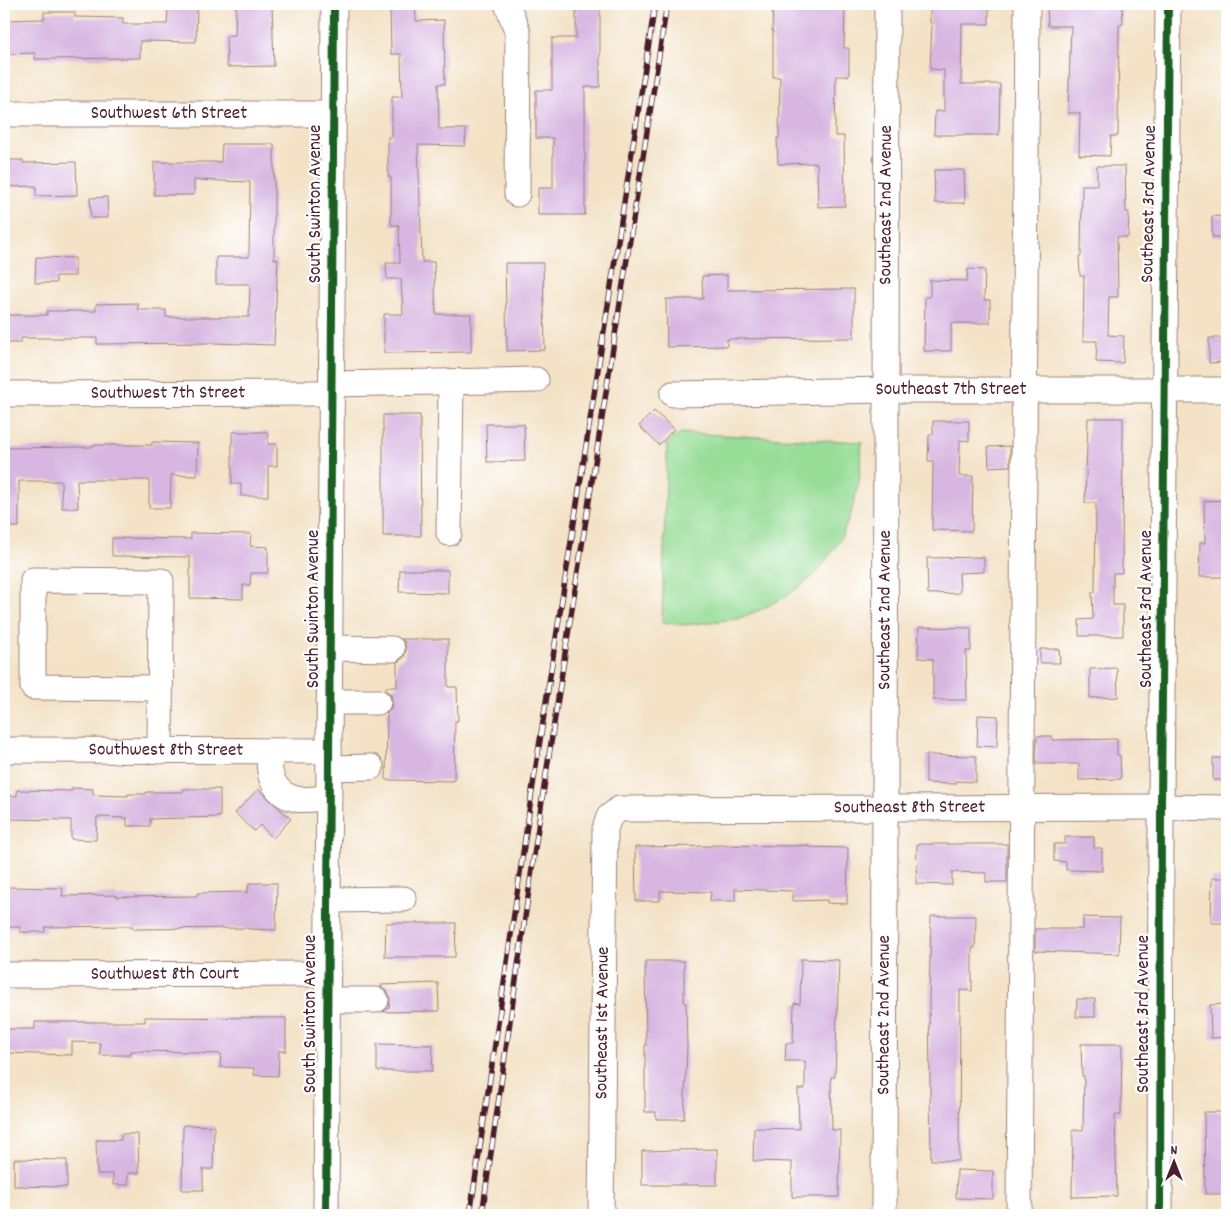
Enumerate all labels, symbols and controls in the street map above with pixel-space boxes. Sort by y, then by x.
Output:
street label: Southwest 6th Street [91,101,247,128]
street label: South Swinton Avenue [303,125,330,283]
street label: Southeast 2nd Avenue [873,125,900,285]
street label: Southeast 3rd Avenue [1135,125,1165,283]
street label: Southeast 7th Street [875,377,1026,404]
street label: Southwest 7th Street [91,380,245,407]
street label: South Swinton Avenue [301,530,328,688]
street label: Southeast 2nd Avenue [872,530,899,690]
street label: Southeast 3rd Avenue [1134,530,1161,688]
street label: Southwest 8th Street [89,737,243,764]
street label: Southeast 8th Street [834,794,985,822]
street label: South Swinton Avenue [298,935,325,1093]
street label: Southeast 2nd Avenue [871,935,898,1095]
street label: Southeast 3rd Avenue [1131,935,1158,1093]
street label: Southeast 1st Avenue [589,946,617,1100]
street label: Southwest 8th Court [91,961,239,988]
north arrow [1148,1136,1198,1186]
text: N [1171,1141,1178,1161]

